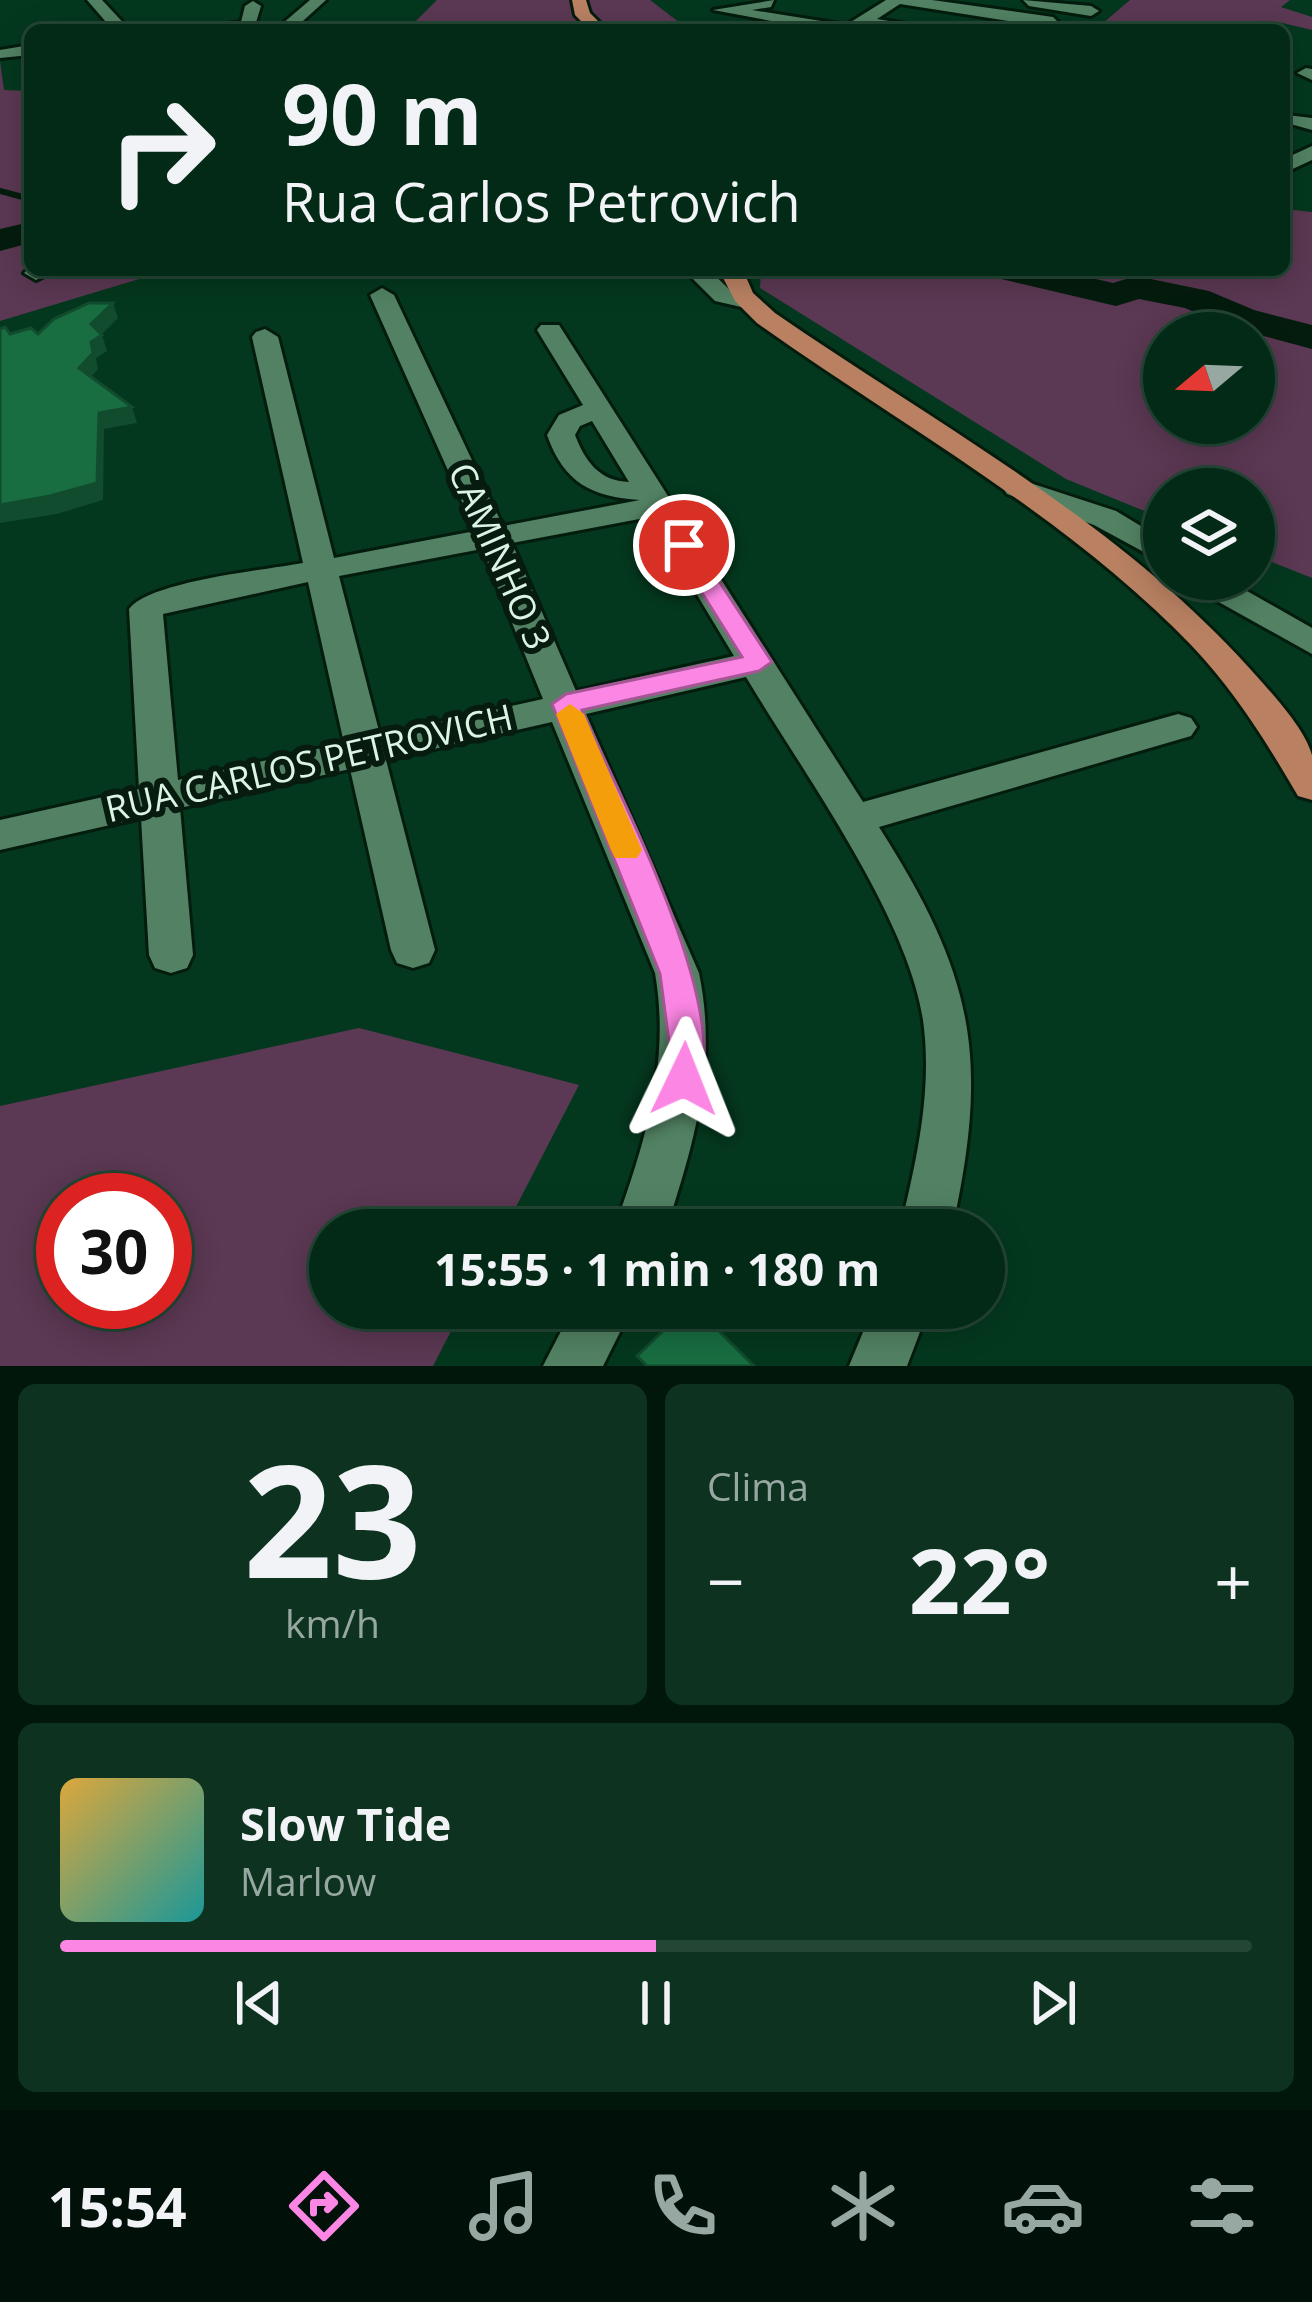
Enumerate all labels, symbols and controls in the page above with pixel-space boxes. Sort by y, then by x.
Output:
text: 90 m [282,55,482,170]
icon: right [84,72,240,228]
text: Rua Carlos Petrovich [282,164,801,238]
north arrow [1143,312,1275,444]
map controls [1143,312,1275,600]
street label: CAMINHO 3 [438,455,563,657]
button: layers [1143,468,1275,600]
pin [633,494,735,596]
icon: arrive [651,512,717,578]
street label: RUA CARLOS PETROVICH [100,692,517,833]
position arrow [621,1016,747,1142]
speed limit sign: 30 [36,1173,192,1329]
text: 15:55 · 1 min · 180 m [434,1238,880,1299]
text: 23 [243,1411,422,1624]
text: Clima [707,1459,809,1512]
text: 22° [909,1518,1050,1640]
text: − [707,1535,745,1625]
text: + [1214,1535,1252,1625]
text: km/h [285,1596,380,1649]
text: Slow Tide [240,1793,451,1854]
text: Marlow [240,1854,376,1907]
icon: previous [226,1970,292,2036]
icon: pause [623,1970,689,2036]
icon: next [1020,1970,1086,2036]
icon: directions [282,2164,366,2248]
icon: music [462,2164,546,2248]
icon: phone [641,2164,725,2248]
icon: climate [821,2164,905,2248]
icon: car [1001,2164,1085,2248]
icon: filters [1180,2164,1264,2248]
text: 15:54 [48,2169,187,2243]

